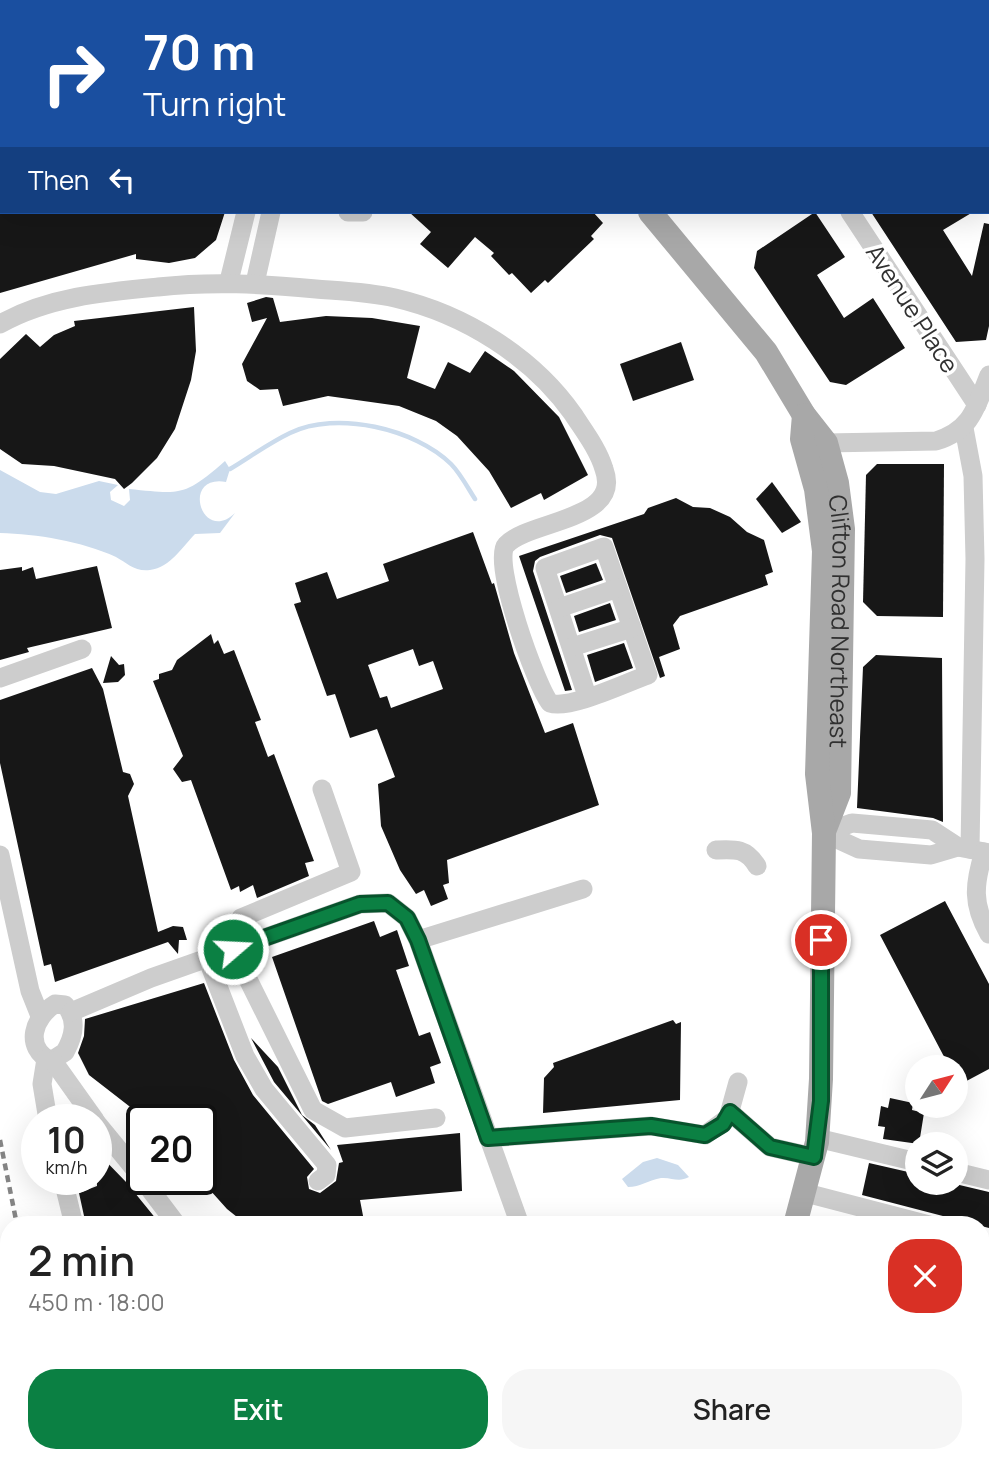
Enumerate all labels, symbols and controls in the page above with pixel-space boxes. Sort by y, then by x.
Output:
text: 70 m [143,18,255,85]
icon: right [28,28,119,119]
text: Turn right [143,82,286,126]
icon: left [103,161,141,199]
text: Then [28,162,89,198]
street label: Avenue Place [859,237,967,379]
street label: Clifton Road Northeast [822,492,860,748]
pin [791,910,851,970]
position arrow [196,912,270,986]
icon: arrive [802,921,840,959]
north arrow [905,1055,968,1118]
map controls [905,1055,968,1195]
speed limit sign: 20 [126,1104,217,1195]
text: 10 [47,1116,86,1164]
button: layers [905,1132,968,1195]
text: km/h [46,1155,87,1179]
text: 2 min [28,1231,135,1289]
button: close [888,1239,962,1313]
text: 450 m · 18:00 [28,1286,165,1318]
button: Exit [28,1369,488,1449]
button: Share [502,1369,962,1449]

